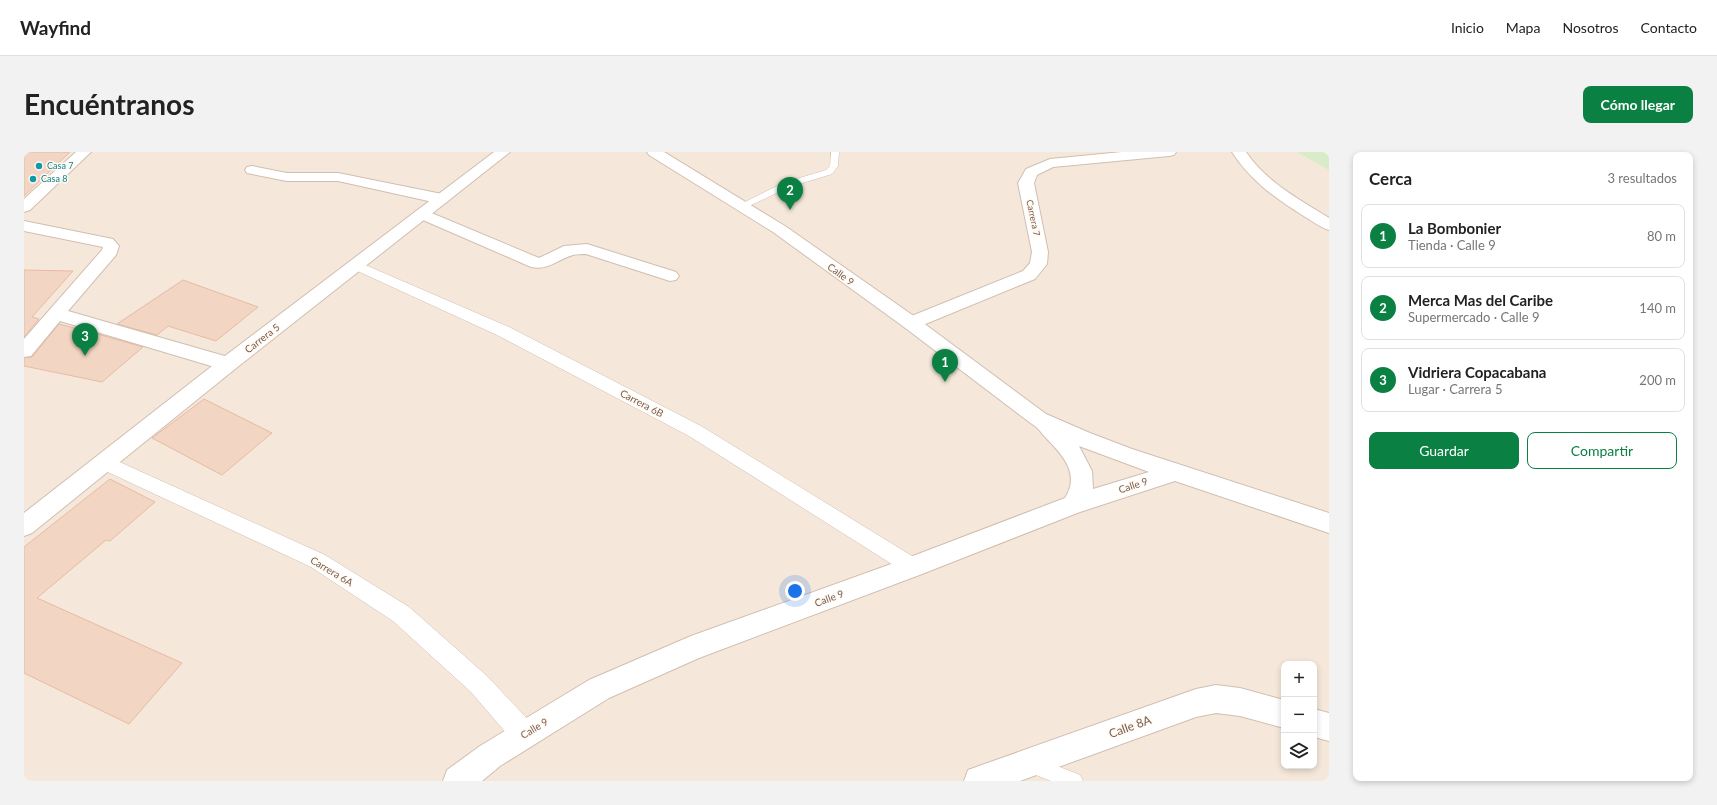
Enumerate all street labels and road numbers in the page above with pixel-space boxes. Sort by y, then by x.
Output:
street label: Carrera 7 [1024,199,1043,237]
street label: Calle 9 [825,260,857,288]
street label: Carrera 5 [242,321,282,355]
street label: Carrera 6B [618,387,666,419]
street label: Calle 9 [1117,475,1149,495]
street label: Carrera 6A [308,554,356,589]
street label: Calle 9 [813,587,845,609]
street label: Calle 8A [1107,712,1154,741]
street label: Calle 9 [518,715,550,741]

